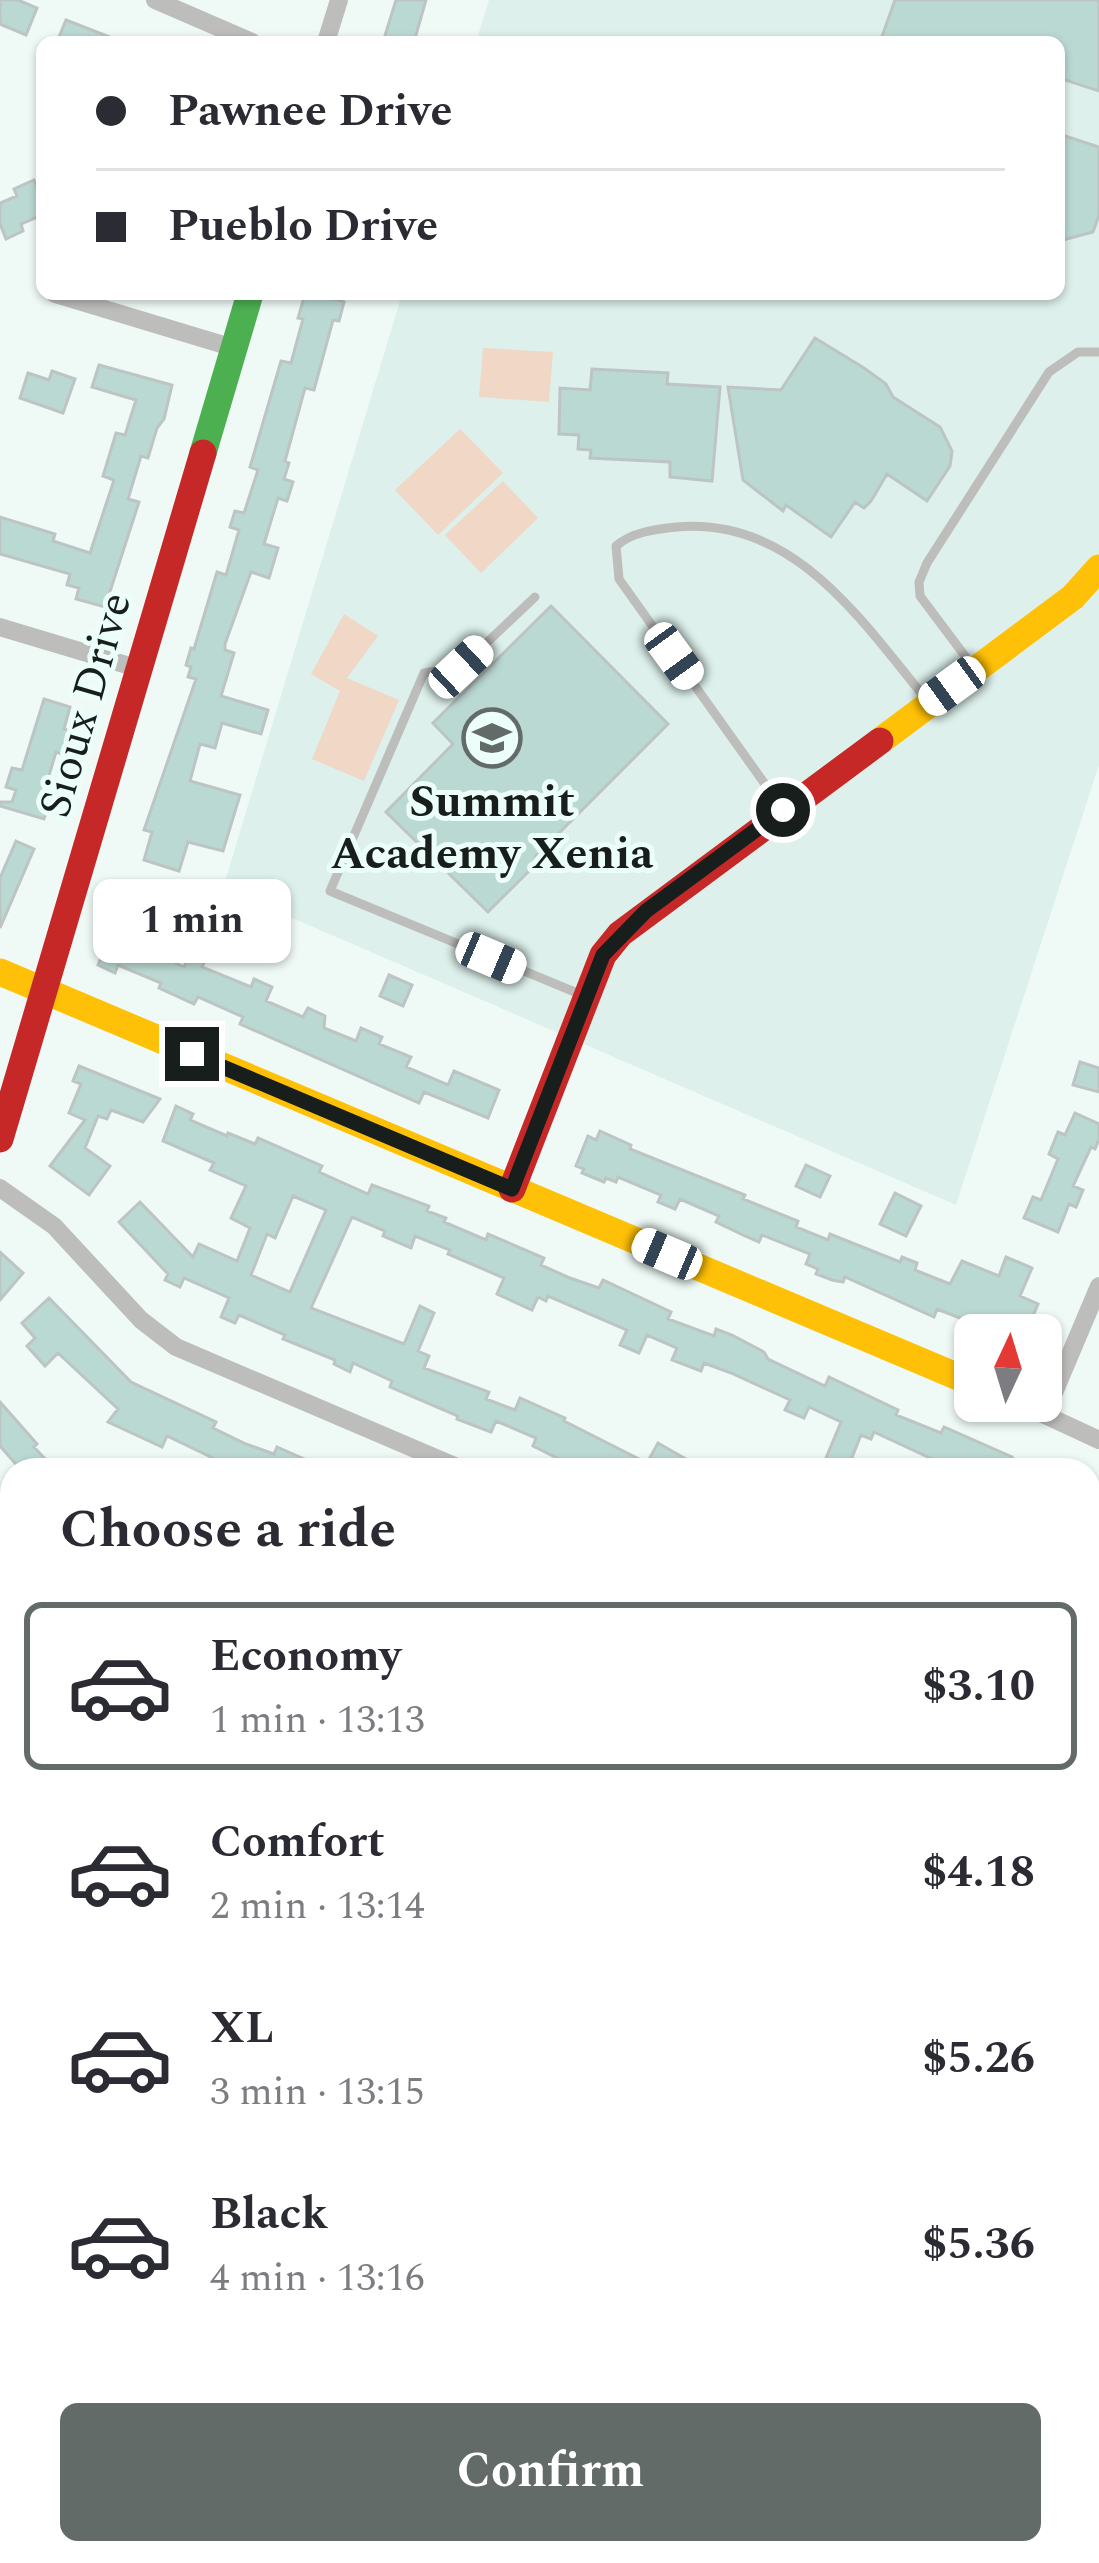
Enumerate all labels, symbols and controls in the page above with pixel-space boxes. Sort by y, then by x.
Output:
text: Pawnee Drive [168,77,453,146]
text: Pueblo Drive [168,192,438,261]
street label: Sioux Drive [21,584,151,826]
car [638,616,710,696]
car [422,629,500,705]
car [912,650,992,722]
school or university icon: Summit Academy Xenia [461,707,523,769]
place label: Summit Academy Xenia [331,768,653,889]
route start [756,783,810,837]
callout: 1 min [93,880,291,964]
text: 1 min [140,891,244,950]
car [451,927,531,989]
route end [165,1027,219,1081]
car [627,1223,707,1285]
north arrow [954,1314,1062,1422]
map controls [954,1314,1062,1422]
text: Choose a ride [60,1489,396,1571]
text: Economy [210,1622,401,1691]
icon: car [66,1632,174,1740]
text: $3.10 [922,1652,1035,1721]
text: 1 min · 13:13 [210,1691,425,1750]
text: Comfort [210,1808,385,1877]
icon: car [66,1818,174,1926]
text: $4.18 [922,1838,1035,1907]
text: 2 min · 13:14 [210,1877,425,1936]
text: XL [210,1994,274,2063]
icon: car [66,2004,174,2112]
text: $5.26 [922,2024,1035,2093]
text: 3 min · 13:15 [210,2063,425,2122]
text: Black [210,2180,328,2249]
icon: car [66,2190,174,2298]
text: $5.36 [922,2210,1035,2279]
text: 4 min · 13:16 [210,2249,425,2308]
button: Confirm [60,2403,1041,2541]

